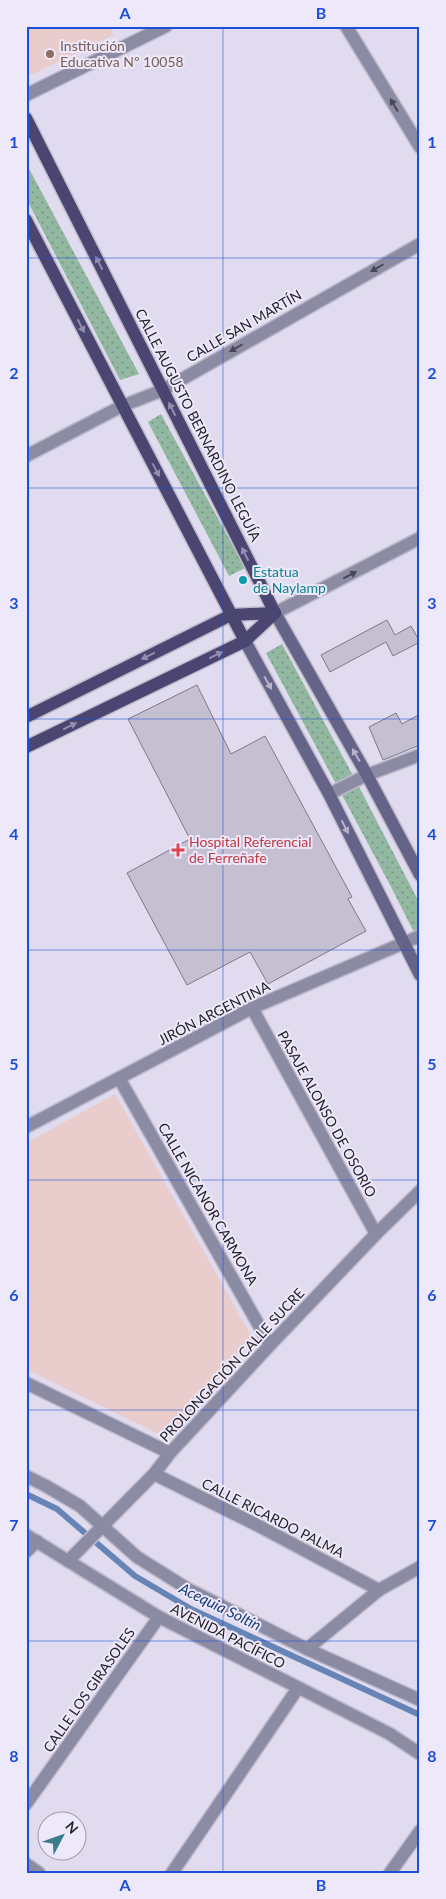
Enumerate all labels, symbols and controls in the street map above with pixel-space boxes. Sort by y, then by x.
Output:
text: A [118,3,131,22]
text: B [316,3,326,22]
place label: Institución Educativa Nº 10058 [60,37,184,70]
marker: Institución Educativa Nº 10058 [44,48,56,60]
one-way arrow [390,99,399,112]
text: 1 [9,132,19,151]
text: 1 [427,132,437,151]
one-way arrow [95,256,103,271]
one-way arrow [370,264,385,272]
street label: CALLE SAN MARTÍN [183,286,304,365]
street label: CALLE AUGUSTO BERNARDINO LEGUÍA [132,306,265,544]
one-way arrow [77,319,85,333]
one-way arrow [229,344,243,352]
text: 2 [9,363,19,382]
text: 2 [427,363,437,382]
one-way arrow [168,401,176,416]
one-way arrow [152,463,160,477]
one-way arrow [241,547,249,561]
place label: Estatua de Naylamp [253,563,326,596]
one-way arrow [342,571,357,579]
marker: Estatua de Naylamp [237,574,249,586]
text: 3 [9,593,19,612]
text: 3 [427,593,437,612]
one-way arrow [209,650,223,658]
one-way arrow [141,652,156,661]
one-way arrow [264,676,272,691]
one-way arrow [63,722,77,730]
one-way arrow [351,748,360,761]
one-way arrow [341,819,349,834]
text: 4 [9,824,19,843]
text: 4 [427,824,437,843]
place label: Hospital Referencial de Ferreñafe [189,833,312,866]
marker: Hospital Referencial de Ferreñafe [171,843,185,857]
street label: JIRÓN ARGENTINA [155,977,273,1048]
street label: PASAJE ALONSO DE OSORIO [274,1027,380,1200]
text: 5 [9,1054,19,1073]
text: 5 [427,1054,437,1073]
street label: CALLE NICANOR CARMONA [155,1120,262,1288]
street label: PROLONGACIÓN CALLE SUCRE [156,1284,307,1445]
text: 6 [9,1285,19,1304]
text: 6 [427,1285,437,1304]
street label: CALLE RICARDO PALMA [199,1474,348,1561]
text: 7 [9,1515,19,1534]
text: 7 [427,1515,437,1534]
water label: Acequia Soltín [176,1578,264,1634]
street label: AVENIDA PACÍFICO [168,1599,288,1672]
street label: CALLE LOS GIRASOLES [39,1624,138,1755]
text: 8 [9,1746,19,1765]
text: 8 [427,1746,437,1765]
north arrow [38,1812,88,1862]
text: N [62,1817,82,1837]
text: A [118,1875,131,1894]
text: B [316,1875,326,1894]

